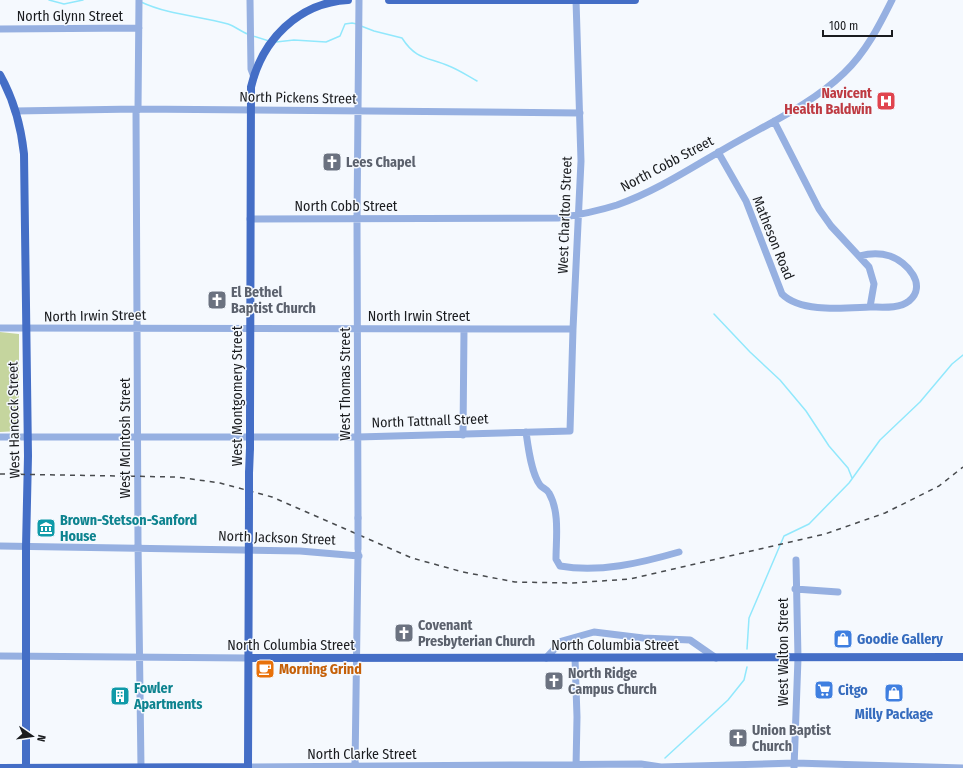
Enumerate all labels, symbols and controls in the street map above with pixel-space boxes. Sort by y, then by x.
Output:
street label: North Glynn Street [17,8,124,25]
scale bar [823,12,892,38]
text: 100 m [829,19,858,33]
place label: Navicent Health Baldwin [784,85,873,118]
street label: North Pickens Street [239,88,357,108]
hospital icon: Navicent Health Baldwin [875,90,897,112]
street label: North Cobb Street [618,132,717,196]
church icon: Lees Chapel [321,151,343,173]
place label: Lees Chapel [346,154,416,171]
street label: West Charlton Street [554,155,576,274]
street label: Matheson Road [749,194,797,282]
street label: North Cobb Street [295,198,398,215]
place label: El Bethel Baptist Church [231,284,316,317]
church icon: El Bethel Baptist Church [206,289,228,311]
street label: North Irwin Street [44,307,147,325]
street label: North Irwin Street [368,308,471,325]
street label: West Montgomery Street [229,325,246,466]
street label: West Thomas Street [337,327,354,441]
street label: West Hancock Street [4,361,24,479]
street label: West McIntosh Street [117,377,134,498]
street label: North Tattnall Street [371,410,489,432]
place label: Brown-Stetson-Sanford House [60,512,197,545]
museum icon: Brown-Stetson-Sanford House [35,517,57,539]
street label: North Jackson Street [218,527,336,549]
street label: West Walton Street [775,597,792,706]
place label: Covenant Presbyterian Church [418,617,535,650]
church icon: Covenant Presbyterian Church [393,622,415,644]
shop icon: Goodie Gallery [832,628,854,650]
place label: Goodie Gallery [857,631,943,648]
street label: North Columbia Street [227,637,355,654]
street label: North Columbia Street [551,637,679,654]
cafe icon: Morning Grind [254,658,276,680]
place label: Morning Grind [279,661,362,678]
place label: North Ridge Campus Church [568,665,657,698]
church icon: North Ridge Campus Church [543,670,565,692]
supermarket icon: Citgo [813,679,835,701]
place label: Fowler Apartments [133,680,202,713]
place label: Citgo [838,682,868,699]
shop icon: Milly Package [883,682,905,704]
building icon: Fowler Apartments [109,685,131,707]
place label: Milly Package [855,706,933,723]
north arrow [12,716,52,756]
place label: Union Baptist Church [752,722,832,755]
church icon: Union Baptist Church [727,727,749,749]
text: N [34,733,48,743]
street label: North Clarke Street [307,746,417,763]

